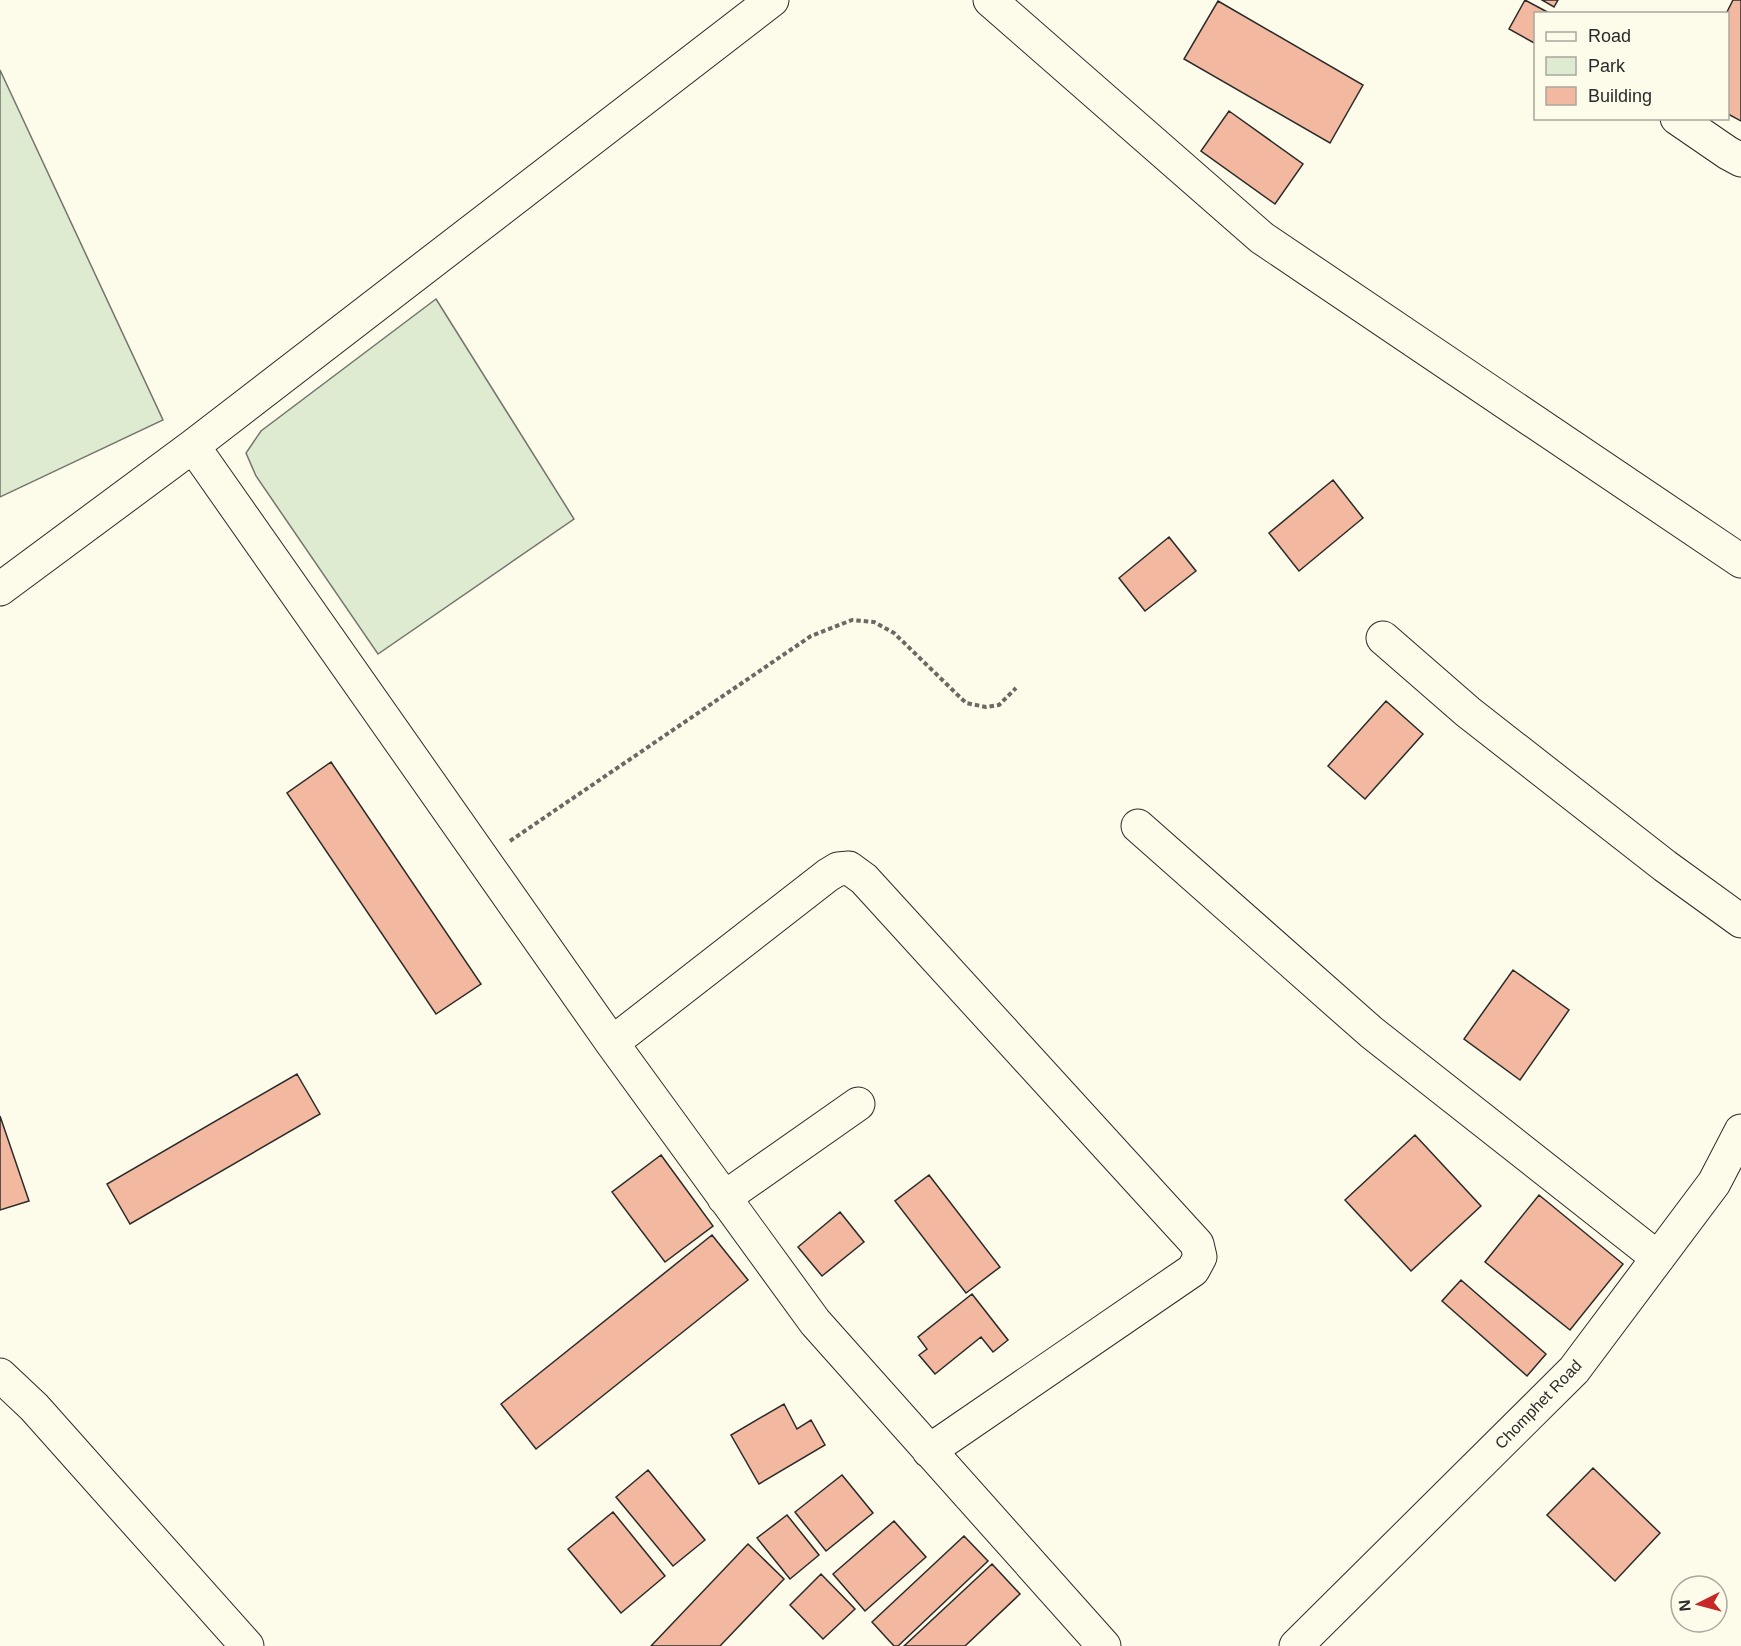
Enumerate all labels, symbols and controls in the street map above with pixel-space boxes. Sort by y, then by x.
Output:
legend [1534,12,1729,120]
text: Road [1588,26,1631,46]
text: Park [1588,56,1626,76]
text: Building [1588,86,1652,106]
street label: Chomphet Road [1492,1357,1585,1452]
north arrow [1669,1574,1729,1634]
text: N [1676,1599,1694,1612]

